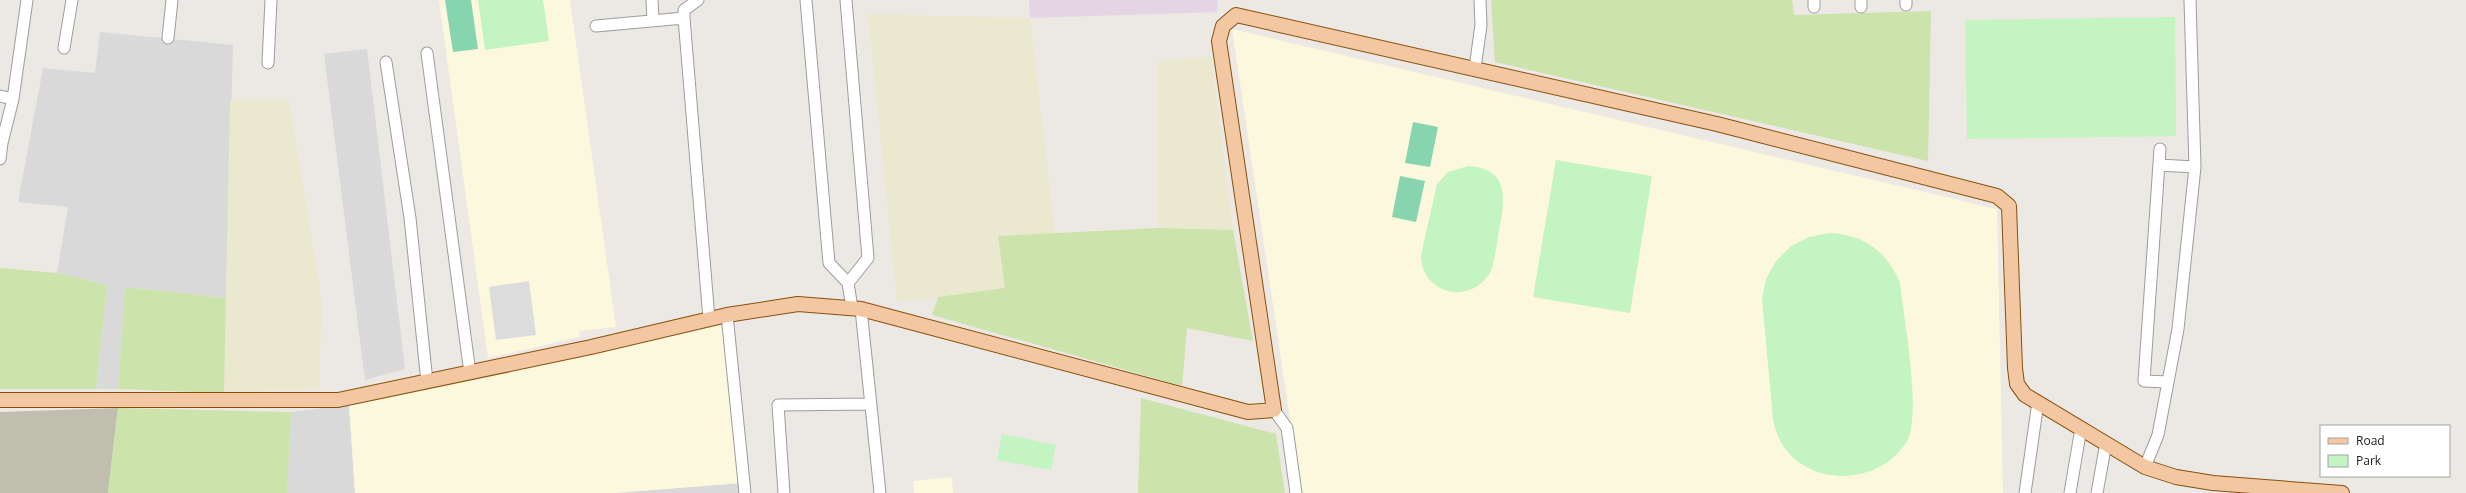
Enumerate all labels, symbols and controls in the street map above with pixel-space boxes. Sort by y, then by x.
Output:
legend [2320,425,2450,477]
text: Road [2356,432,2385,449]
text: Park [2356,452,2382,469]

